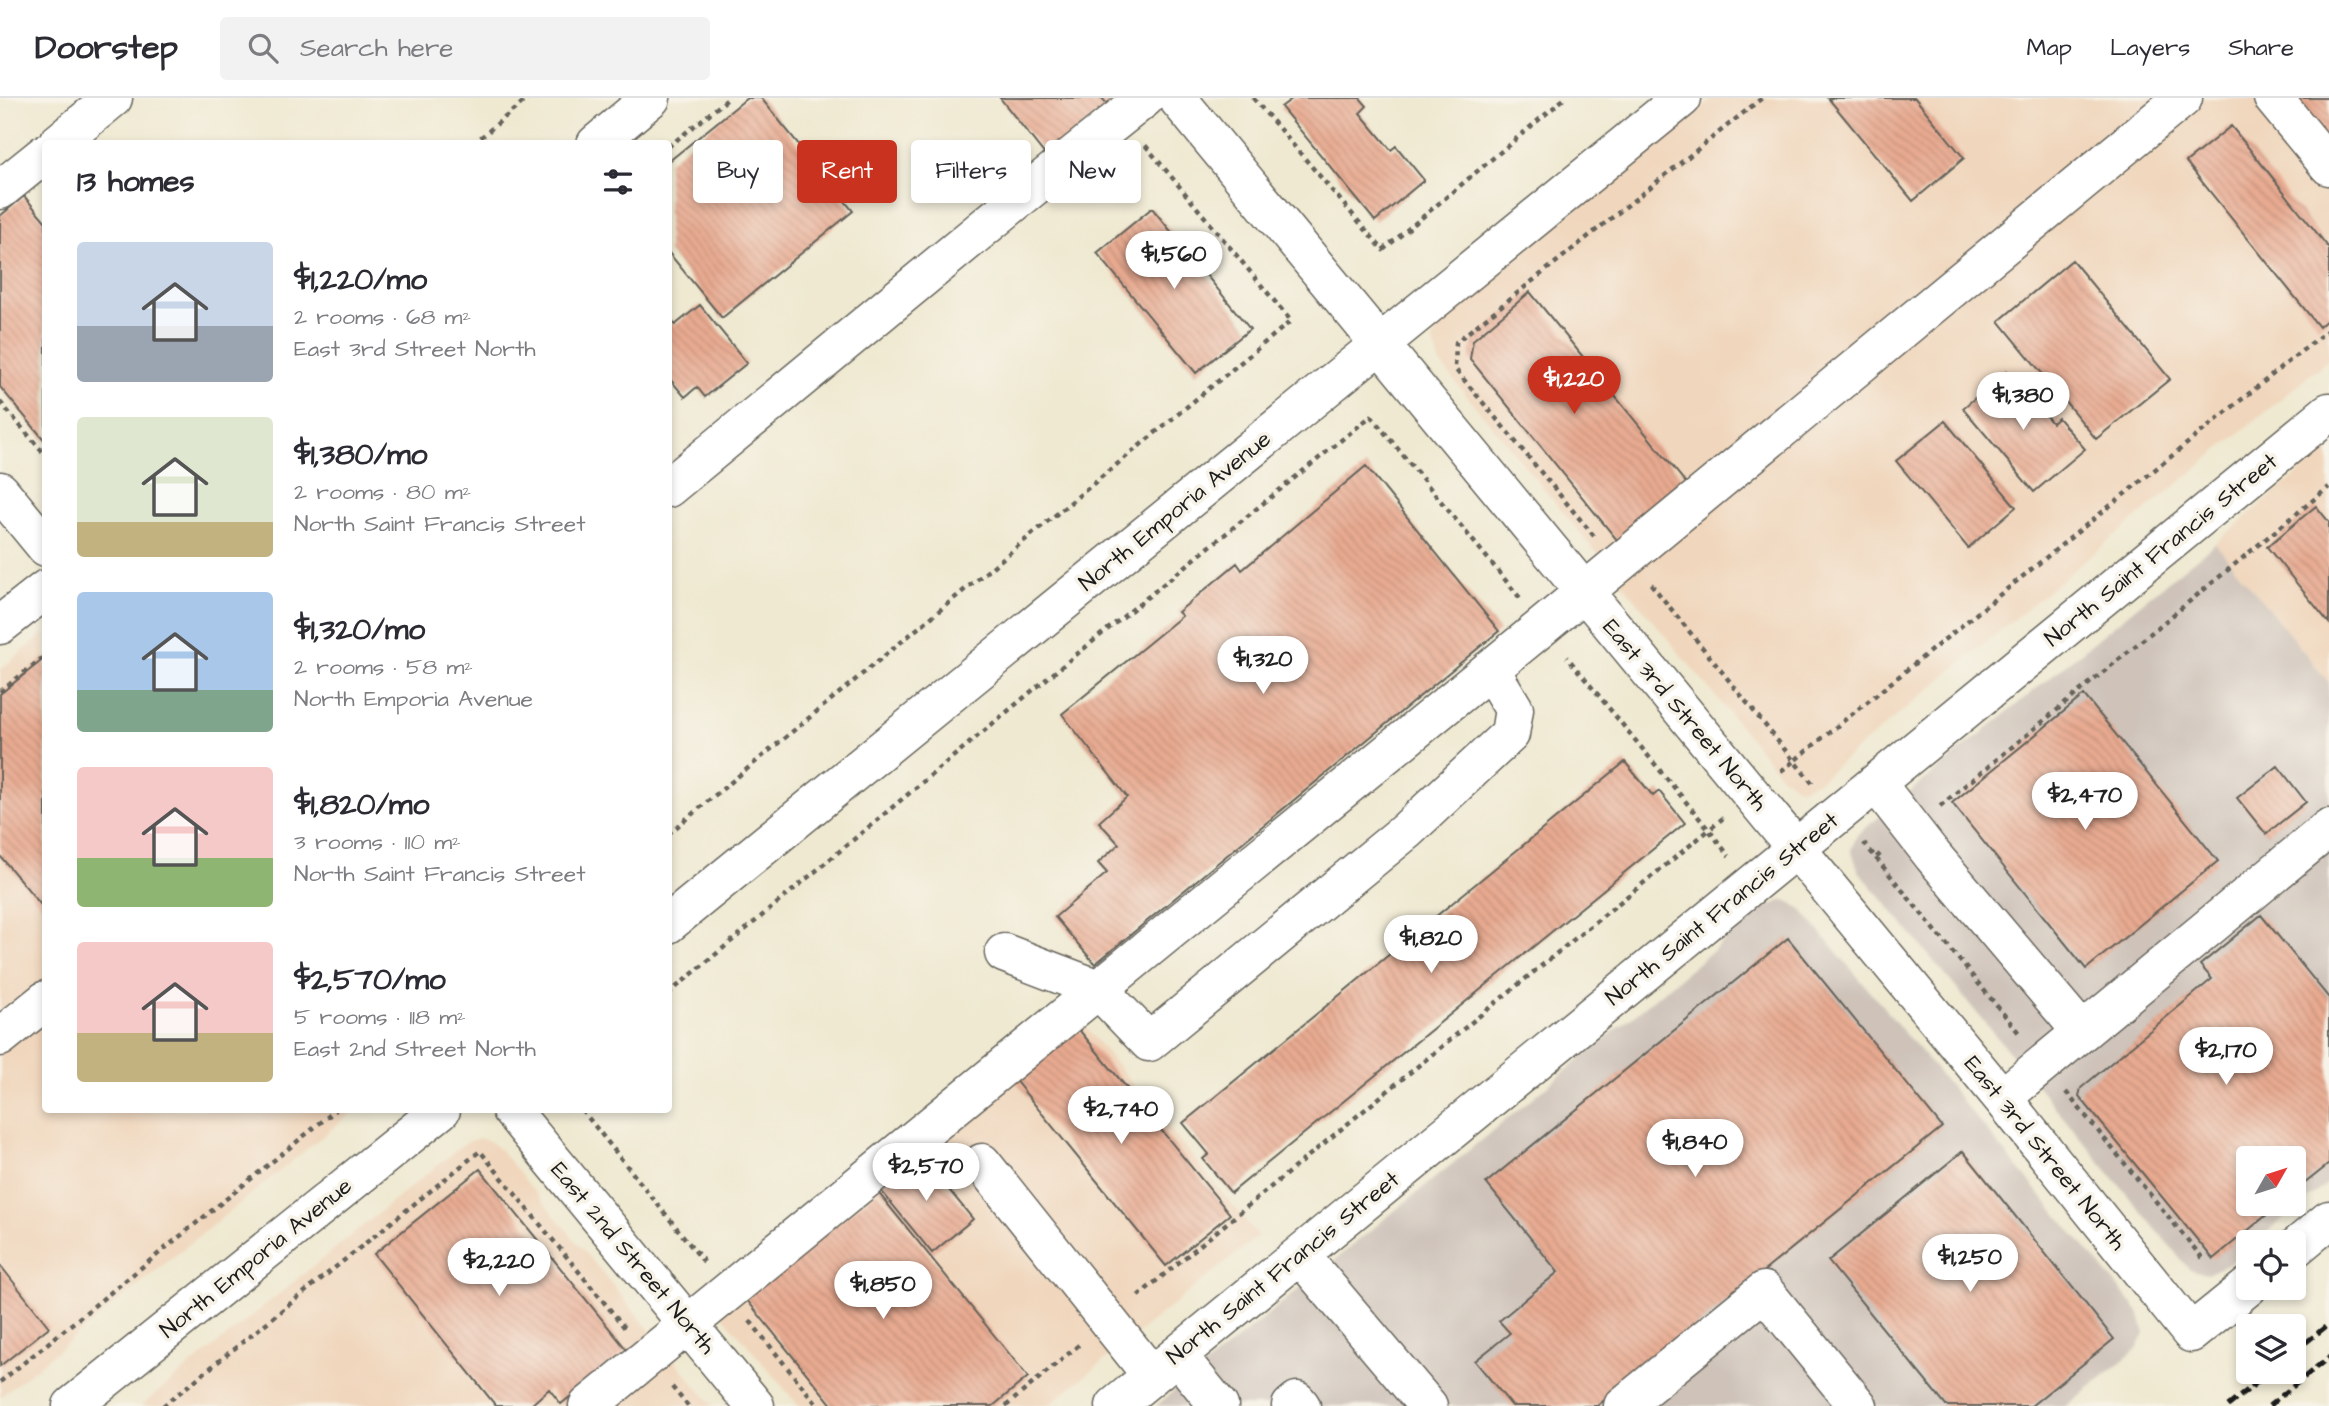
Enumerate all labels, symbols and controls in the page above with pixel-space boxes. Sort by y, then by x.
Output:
search box [220,17,710,80]
text: Doorstep [35,25,178,71]
icon: search [244,29,282,67]
text: Search here [300,30,453,66]
text: Map [2027,31,2072,65]
text: Layers [2110,31,2190,65]
text: Share [2228,31,2294,65]
chip: Buy [693,140,783,203]
chip: Rent [797,140,897,203]
chip: Filters [911,140,1031,203]
chip: New [1045,140,1141,203]
text: 13 homes [77,161,194,203]
icon: filters [599,163,637,201]
pin: $1,560 [1117,232,1231,291]
text: $1,560 [1141,238,1207,270]
text: $1,220/mo [294,259,427,301]
icon: home [133,270,217,354]
text: 2 rooms · 68 m² [294,301,471,333]
text: East 3rd Street North [294,333,536,365]
pin: $1,220 [1517,356,1631,416]
text: $1,220 [1544,363,1604,395]
pin: $1,380 [1966,372,2080,432]
text: $1,380 [1993,379,2053,411]
street label: North Emporia Avenue [1072,423,1278,599]
text: $1,380/mo [294,434,427,476]
icon: home [133,445,217,529]
street label: North Saint Francis Street [2038,445,2285,654]
text: 2 rooms · 80 m² [294,476,471,508]
text: North Saint Francis Street [294,508,585,540]
text: $1,320/mo [294,609,425,651]
street label: East 3rd Street North [1595,612,1775,818]
icon: home [133,620,217,704]
pin: $1,320 [1206,636,1320,696]
text: $1,320 [1233,643,1293,675]
text: 2 rooms · 58 m² [294,651,473,683]
text: North Emporia Avenue [294,683,533,715]
pin: $2,470 [2028,772,2142,832]
text: $2,470 [2048,779,2122,811]
text: $1,820/mo [294,784,429,826]
icon: home [133,795,217,879]
street label: North Saint Francis Street [1599,804,1846,1013]
text: 3 rooms · 110 m² [294,826,461,858]
text: North Saint Francis Street [294,858,585,890]
pin: $1,820 [1374,916,1488,975]
text: $1,820 [1400,922,1462,954]
text: $2,570/mo [294,959,446,1001]
icon: home [133,970,217,1054]
text: 5 rooms · 118 m² [294,1001,466,1033]
pin: $2,170 [2169,1028,2283,1087]
text: East 2nd Street North [294,1033,536,1065]
text: $2,170 [2195,1034,2257,1066]
street label: East 3rd Street North [1957,1049,2134,1257]
pin: $2,740 [1064,1086,1178,1146]
text: $2,740 [1084,1093,1158,1125]
pin: $1,840 [1638,1119,1752,1179]
text: $1,840 [1663,1126,1727,1158]
pin: $2,570 [869,1144,983,1203]
north arrow [2236,1146,2306,1216]
map controls [2236,1146,2306,1384]
text: $2,570 [889,1150,964,1182]
street label: East 2nd Street North [543,1155,723,1361]
street label: North Saint Francis Street [1160,1163,1407,1372]
street label: North Emporia Avenue [153,1170,359,1346]
button: locate [2236,1230,2306,1300]
pin: $1,250 [1913,1234,2027,1294]
pin: $2,220 [442,1238,556,1298]
text: $1,250 [1938,1241,2002,1273]
text: $2,220 [464,1245,534,1277]
pin: $1,850 [826,1262,940,1321]
text: $1,850 [850,1268,916,1300]
button: layers [2236,1314,2306,1384]

